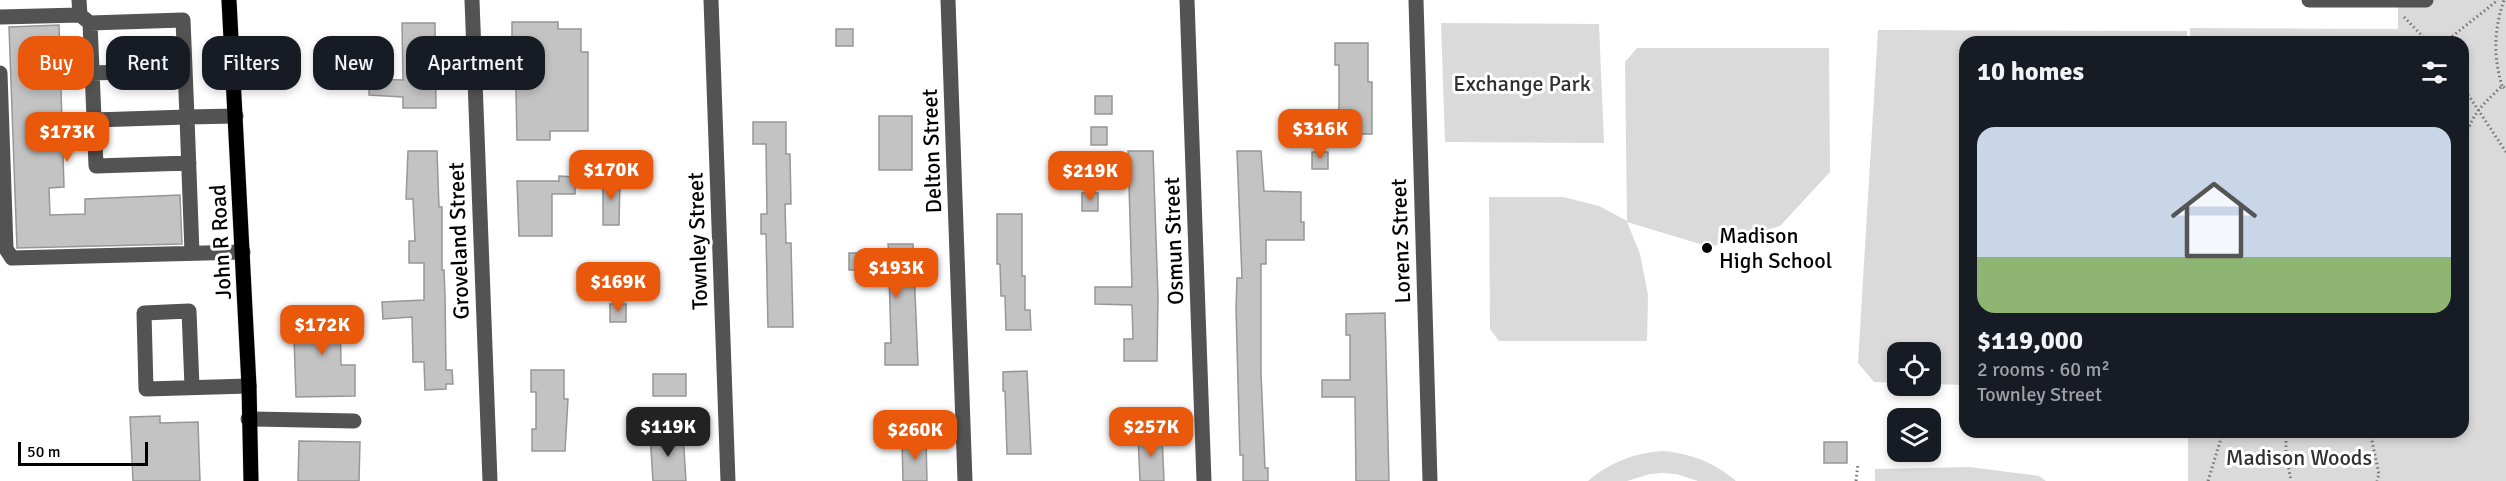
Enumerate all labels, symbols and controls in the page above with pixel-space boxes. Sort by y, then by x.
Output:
chip: Buy [18,36,94,90]
chip: Rent [106,36,190,90]
chip: Filters [202,36,301,90]
chip: New [313,36,394,90]
chip: Apartment [406,36,545,90]
text: 10 homes [1977,56,2084,88]
icon: filters [2418,56,2451,89]
park label: Exchange Park [1453,70,1591,97]
street label: Delton Street [916,88,947,214]
pin: $316K [1278,109,1362,160]
pin: $173K [25,112,109,163]
text: $316K [1292,116,1348,141]
text: $173K [39,119,95,144]
pin: $170K [569,150,653,201]
pin: $219K [1048,151,1132,202]
text: $170K [583,157,639,182]
text: $219K [1062,158,1118,183]
street label: Groveland Street [442,162,475,320]
icon: home [2160,166,2268,274]
street label: Townley Street [682,171,713,310]
street label: Osmun Street [1158,176,1189,305]
street label: Lorenz Street [1385,178,1416,304]
street label: John R Road [204,184,237,300]
place label: Madison High School [1719,222,1832,274]
marker: Madison High School [1700,241,1714,255]
pin: $193K [854,248,938,299]
text: $193K [868,255,924,280]
pin: $169K [576,262,660,313]
text: $169K [590,269,646,294]
pin: $172K [280,305,364,356]
text: $172K [294,312,350,337]
text: $119,000 [1977,325,2083,357]
map controls [1887,342,1941,462]
button: locate [1887,342,1941,396]
text: 2 rooms · 60 m² [1977,357,2110,382]
text: Townley Street [1977,382,2102,407]
pin: $119K [626,407,710,458]
pin: $257K [1109,407,1193,458]
button: layers [1887,408,1941,462]
pin: $260K [873,410,957,461]
text: $119K [640,414,696,439]
text: $257K [1123,414,1179,439]
text: $260K [887,417,943,442]
scale bar [18,439,148,466]
text: 50 m [27,442,61,462]
park label: Madison Woods [2226,444,2372,471]

